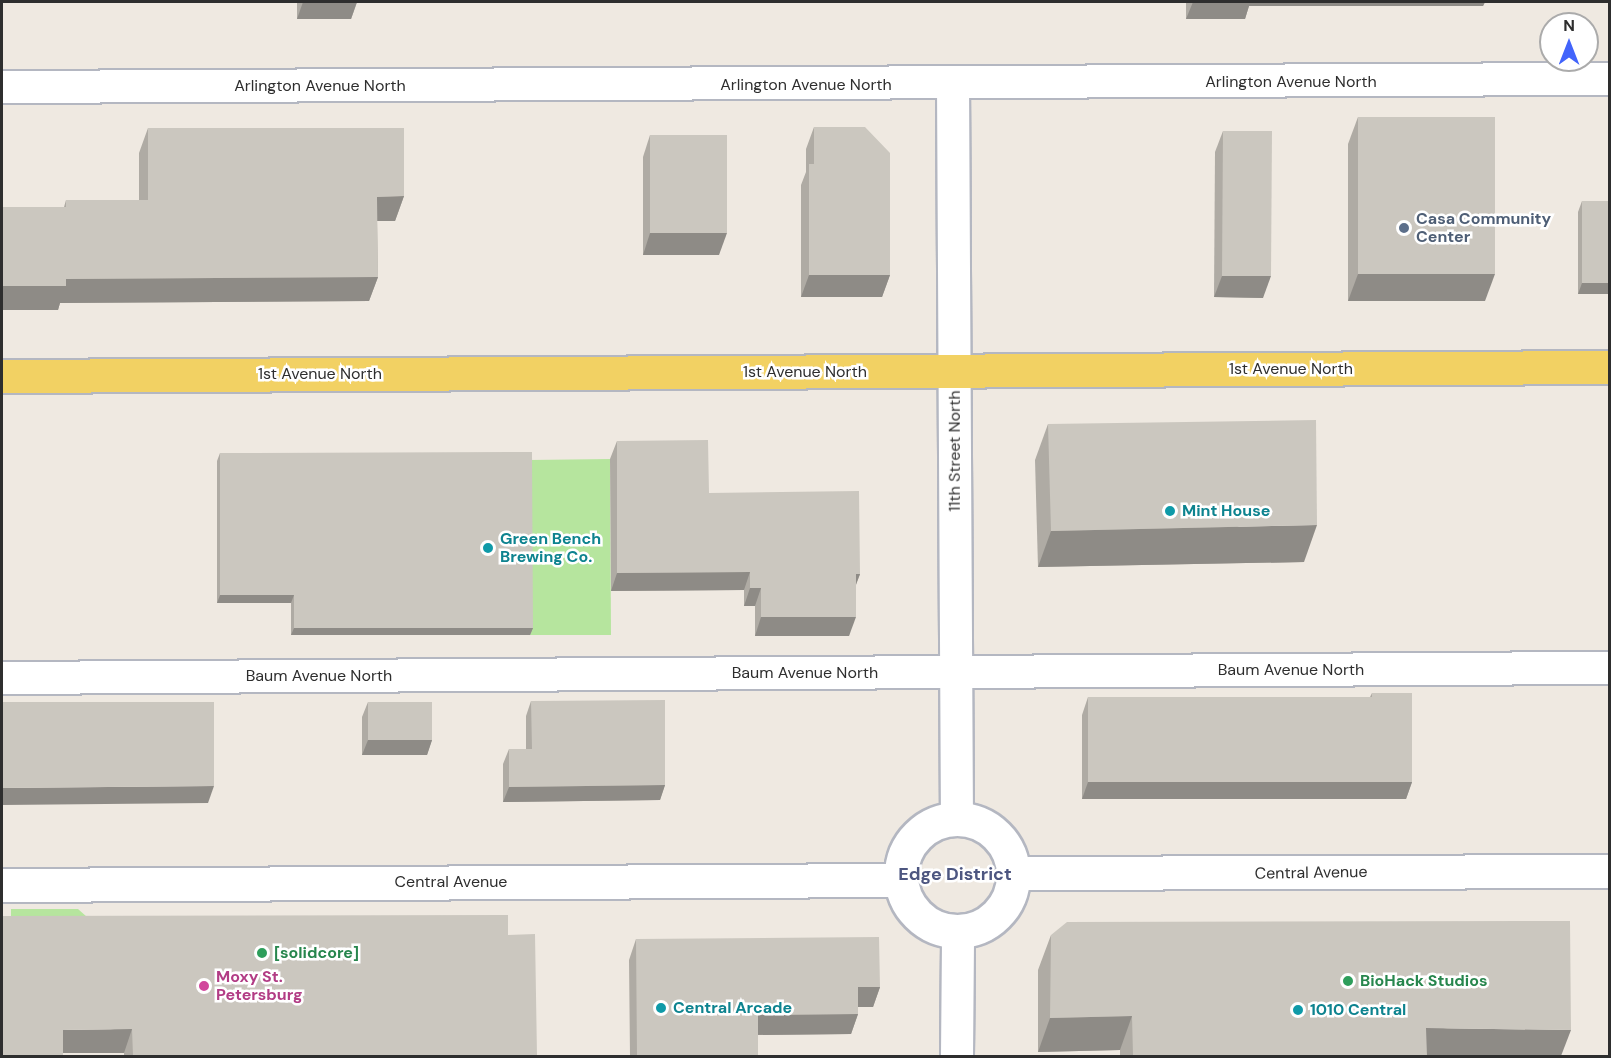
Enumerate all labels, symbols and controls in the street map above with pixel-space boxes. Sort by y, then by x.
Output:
north arrow [1539,12,1599,72]
text: N [1563,15,1575,36]
street label: Arlington Avenue North [1205,72,1377,92]
street label: Arlington Avenue North [720,75,892,95]
street label: Arlington Avenue North [234,76,406,96]
place label: Casa Community Center [1416,209,1551,247]
marker: Casa Community Center [1397,221,1411,235]
street label: 1st Avenue North [1229,359,1353,379]
street label: 1st Avenue North [743,362,867,382]
street label: 1st Avenue North [258,364,382,384]
street label: 11th Street North [945,390,965,512]
place label: Mint House [1182,501,1270,521]
marker: Mint House [1163,504,1177,518]
place label: Green Bench Brewing Co. [500,529,601,567]
marker: Green Bench Brewing Co. [481,541,495,555]
street label: Baum Avenue North [1218,660,1364,680]
street label: Baum Avenue North [732,663,878,683]
street label: Baum Avenue North [246,666,392,686]
street label: Central Avenue [1254,862,1368,884]
district label: Edge District [898,863,1012,885]
street label: Central Avenue [395,872,507,892]
place label: [solidcore] [274,943,359,963]
marker: [solidcore] [255,946,269,960]
place label: Moxy St. Petersburg [216,967,303,1005]
place label: BioHack Studios [1360,971,1487,991]
marker: BioHack Studios [1341,974,1355,988]
marker: Moxy St. Petersburg [197,979,211,993]
place label: Central Arcade [673,998,792,1018]
place label: 1010 Central [1310,1000,1406,1020]
marker: Central Arcade [654,1001,668,1015]
marker: 1010 Central [1291,1003,1305,1017]

